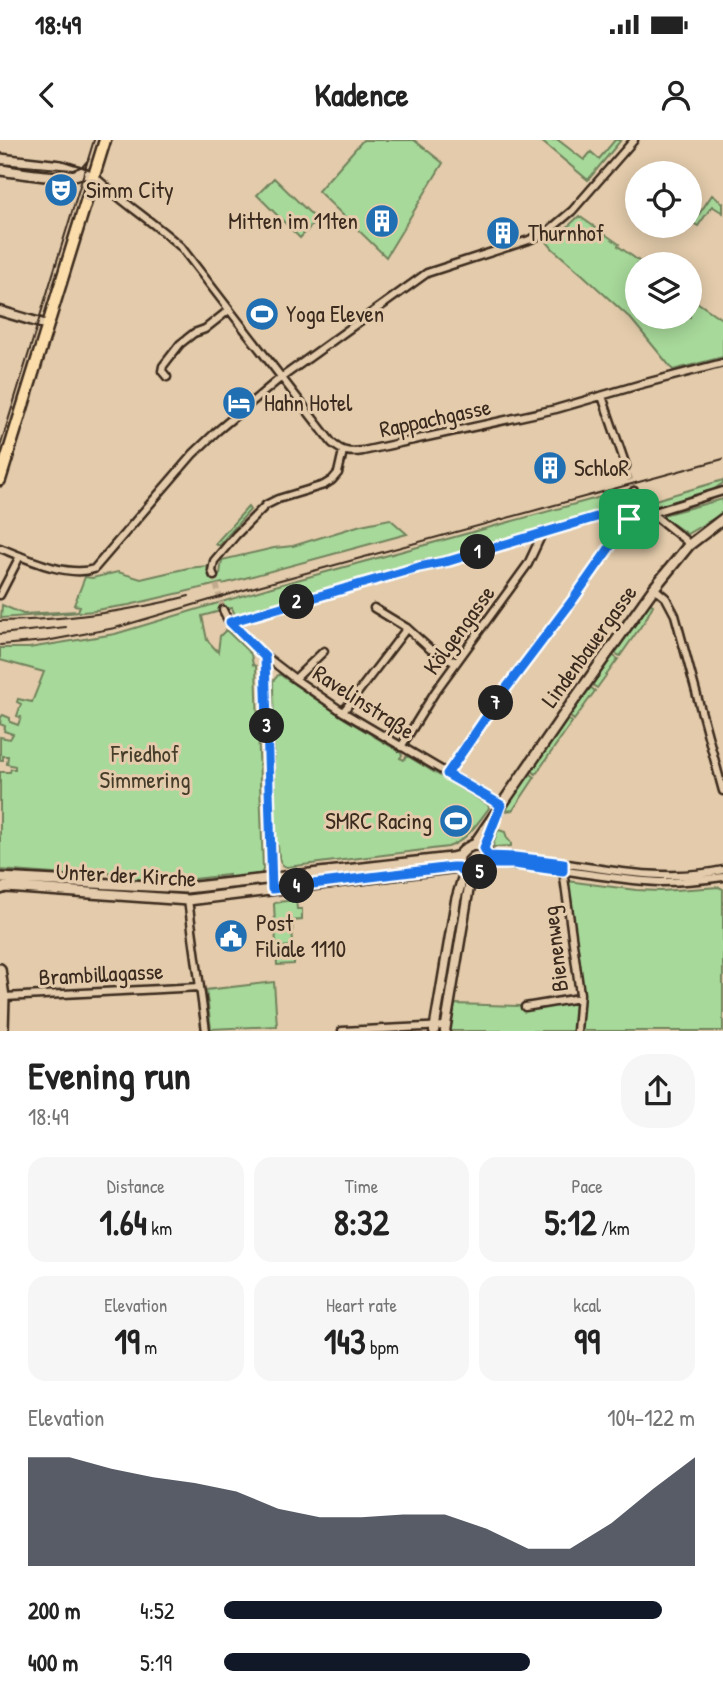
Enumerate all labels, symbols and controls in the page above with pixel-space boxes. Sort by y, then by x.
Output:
text: 18:49 [35,7,81,42]
text: Kadence [314,73,409,116]
icon: back [28,76,66,114]
icon: person [657,76,695,114]
map controls [625,161,702,329]
button: locate [625,161,702,238]
theatre icon: Simm City [42,171,80,209]
place label: Simm City [86,174,174,205]
building icon: Mitten im 11ten [363,202,401,240]
place label: Mitten im 11ten [228,205,358,236]
building icon: Thurnhof [484,214,522,252]
place label: Thurnhof [528,217,605,248]
button: layers [625,252,702,329]
sports icon: Yoga Eleven [243,295,281,333]
place label: Yoga Eleven [286,298,384,329]
hotel icon: Hahn Hotel [220,384,258,422]
place label: Hahn Hotel [264,387,353,418]
street label: Rappachgasse [376,391,493,444]
building icon: SchloR [531,449,569,487]
place label: SchloR [574,452,629,483]
pin [599,489,659,549]
icon: arrive [610,500,648,538]
pin: 1 [461,534,496,570]
text: 1 [474,538,481,564]
street label: Lindenbauergasse [534,578,644,713]
street label: Kölgengasse [416,579,502,681]
pin: 2 [280,584,314,620]
text: 2 [292,588,301,614]
street label: Ravelinstraße [307,657,421,746]
pin: 7 [478,686,514,720]
text: 7 [491,689,500,715]
pin: 3 [250,708,284,744]
text: 3 [262,712,271,738]
park label: Friedhof Simmering [100,738,190,795]
sports icon: SMRC Racing [437,802,475,840]
place label: SMRC Racing [325,805,432,836]
pin: 5 [462,854,498,890]
street label: Unter der Kirche [55,855,197,894]
text: 5 [475,858,484,884]
pin: 4 [280,868,314,904]
text: 4 [293,872,300,898]
street label: Bienenweg [534,905,575,994]
place label: Post Filiale 1110 [255,907,346,964]
public building icon: Post Filiale 1110 [212,917,250,955]
street label: Brambillagasse [38,955,164,992]
text: Evening run [28,1049,191,1101]
button: share [621,1054,695,1128]
text: 18:49 [28,1101,69,1132]
text: Distance [107,1173,165,1199]
text: Time [345,1173,378,1199]
text: Pace [571,1173,603,1199]
text: 1.64 [100,1199,147,1246]
text: 8:32 [334,1199,389,1246]
text: 5:12 [545,1199,597,1246]
text: km [147,1215,172,1241]
text: /km [597,1215,630,1241]
text: Elevation [104,1292,167,1318]
text: Heart rate [326,1292,397,1318]
text: kcal [573,1292,601,1318]
text: 19 [114,1318,140,1365]
text: 143 [324,1318,366,1365]
text: 99 [574,1318,600,1365]
text: m [140,1334,157,1360]
text: bpm [366,1334,399,1360]
text: Elevation [28,1402,104,1433]
text: 104–122 m [607,1402,695,1433]
text: 200 m [28,1595,80,1626]
text: 4:52 [140,1595,174,1626]
text: 400 m [28,1647,78,1678]
text: 5:19 [140,1647,172,1678]

